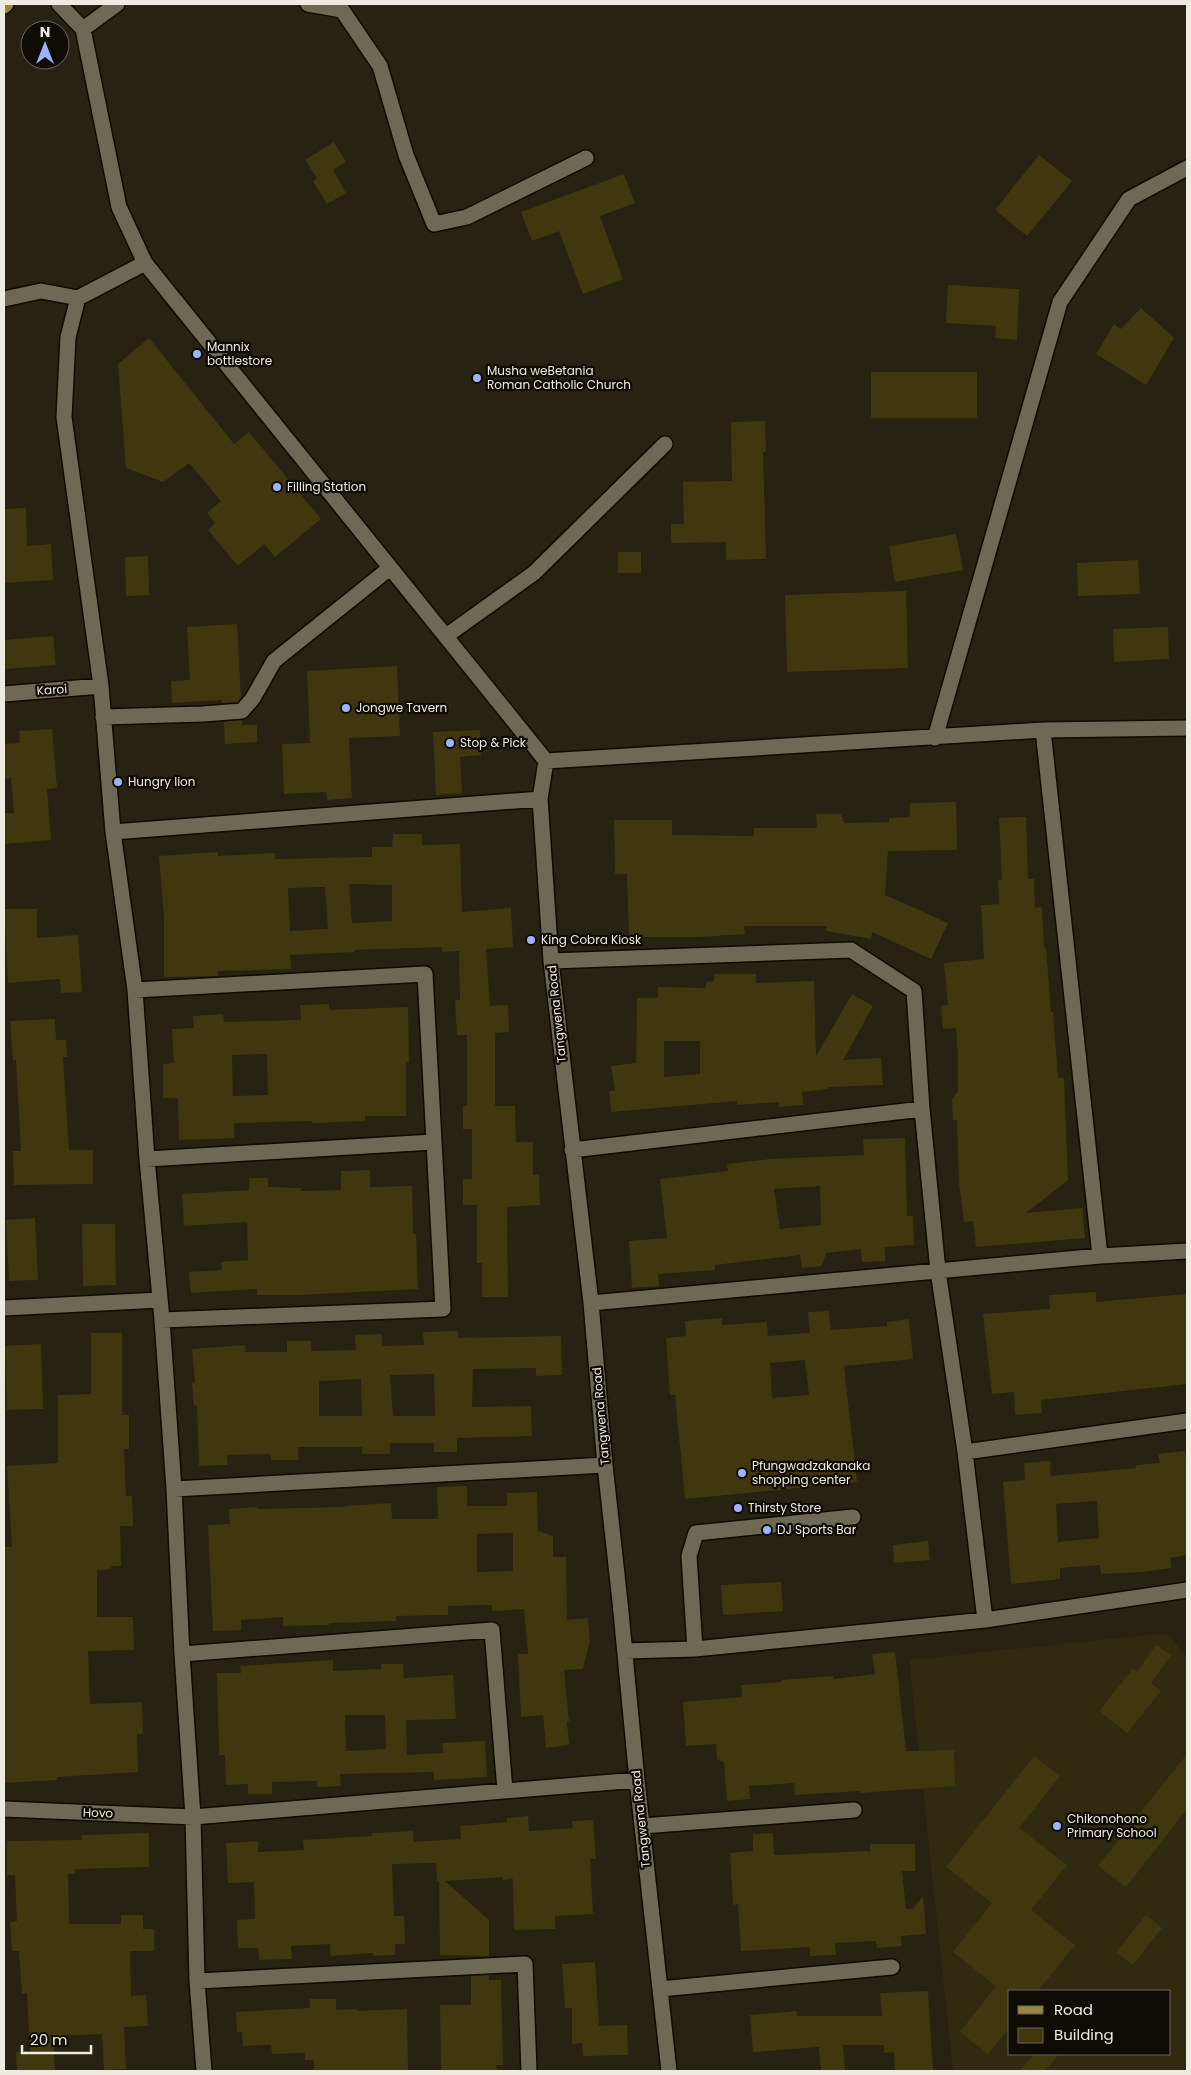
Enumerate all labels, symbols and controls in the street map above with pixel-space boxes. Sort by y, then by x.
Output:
north arrow [20,20,70,70]
text: N [40,22,50,42]
place label: Mannix bottlestore [207,338,272,369]
marker: Mannix bottlestore [191,348,203,360]
place label: Musha weBetania Roman Catholic Church [487,362,631,393]
marker: Musha weBetania Roman Catholic Church [471,372,483,384]
place label: Filling Station [287,478,366,495]
marker: Filling Station [271,481,283,493]
street label: Karoi [36,680,68,699]
place label: Jongwe Tavern [356,699,447,716]
marker: Jongwe Tavern [340,702,352,714]
place label: Stop & Pick [460,734,527,751]
marker: Stop & Pick [444,737,456,749]
place label: Hungry lion [128,773,195,790]
marker: Hungry lion [112,776,124,788]
place label: King Cobra Kiosk [541,931,642,948]
marker: King Cobra Kiosk [525,934,537,946]
street label: Tangwena Road [543,964,570,1064]
street label: Tangwena Road [588,1367,613,1466]
place label: Pfungwadzakanaka shopping center [752,1457,870,1488]
marker: Pfungwadzakanaka shopping center [736,1467,748,1479]
place label: Thirsty Store [748,1499,821,1516]
marker: Thirsty Store [732,1502,744,1514]
place label: DJ Sports Bar [777,1521,857,1538]
marker: DJ Sports Bar [761,1524,773,1536]
street label: Tangwena Road [627,1769,654,1869]
street label: Hovo [83,1803,114,1822]
place label: Chikonohono Primary School [1067,1810,1157,1841]
marker: Chikonohono Primary School [1051,1820,1063,1832]
legend [1008,1990,1171,2055]
text: Road [1054,1999,1093,2020]
scale bar [22,2022,91,2054]
text: Building [1054,2024,1114,2045]
text: 20 m [30,2029,68,2050]

